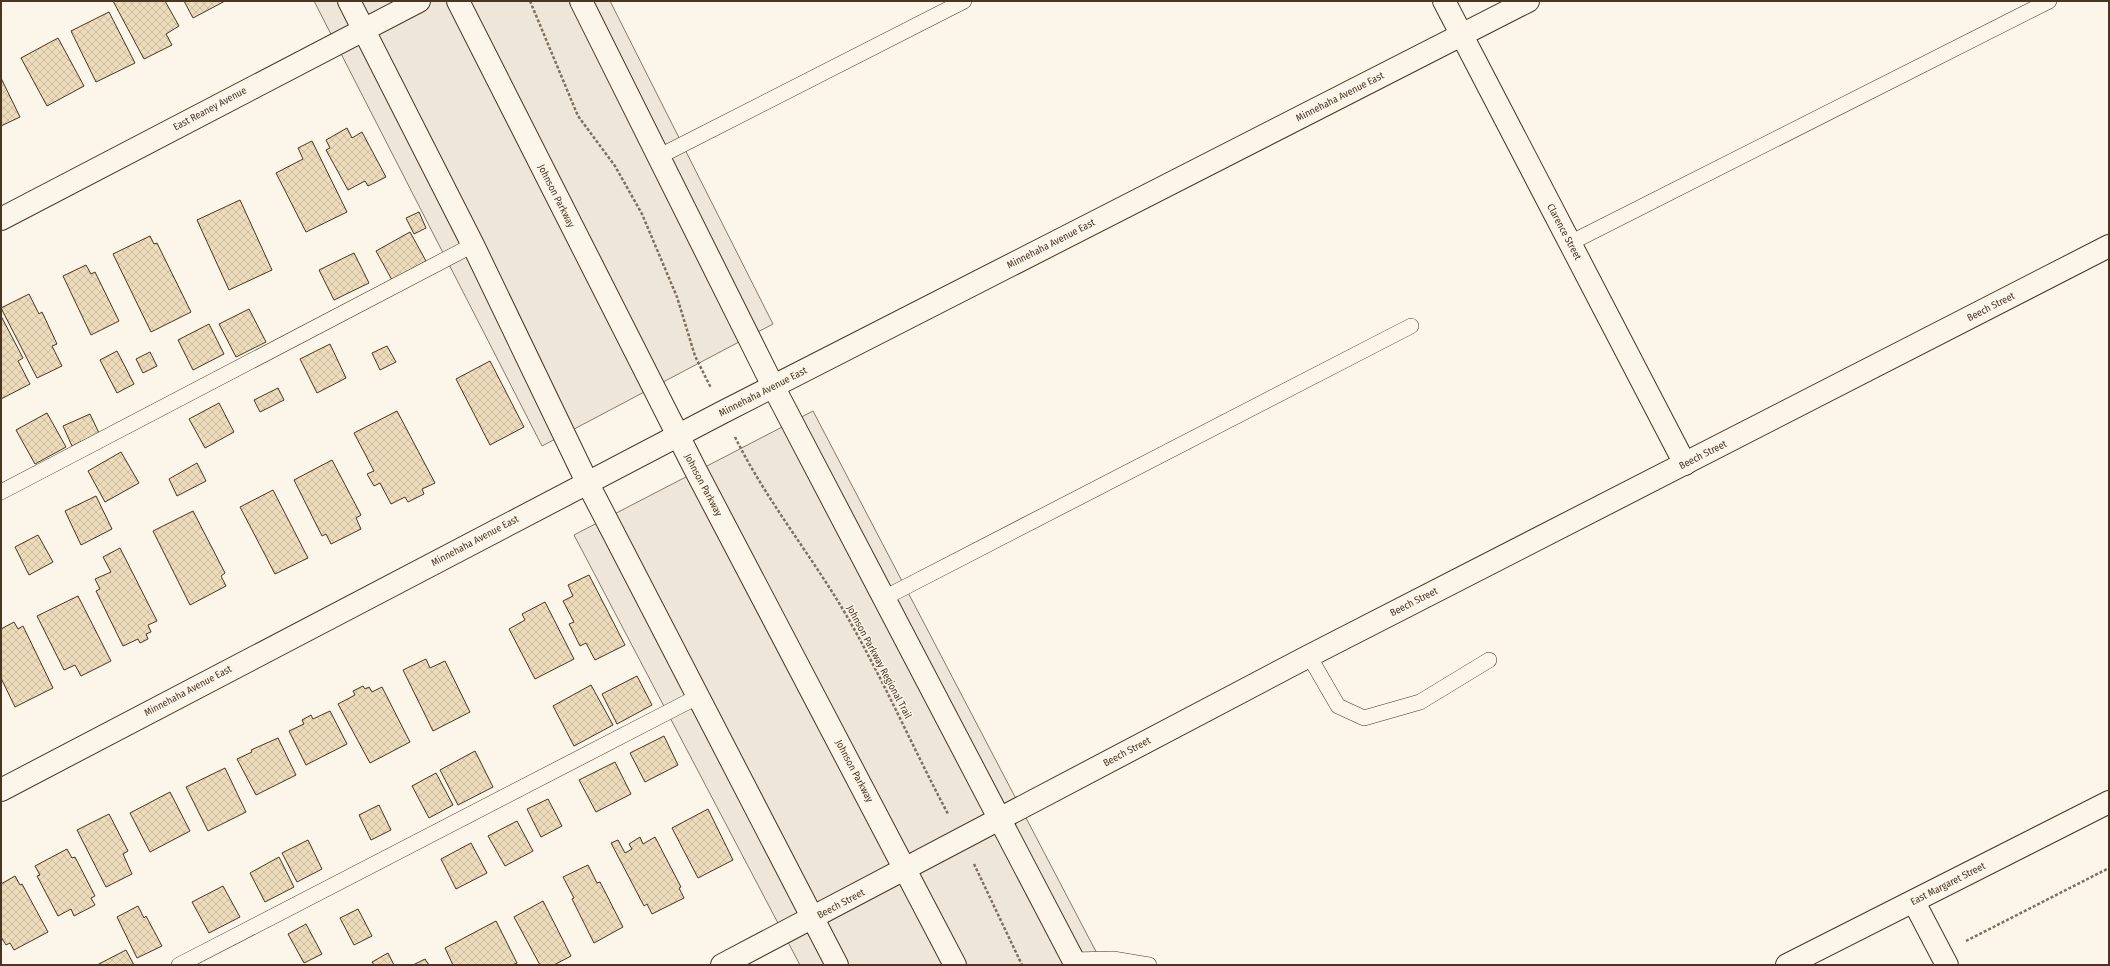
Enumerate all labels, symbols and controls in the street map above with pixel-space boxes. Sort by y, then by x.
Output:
street label: Minnehaha Avenue East [1294,69,1387,124]
street label: East Reaney Avenue [171,85,249,133]
street label: Johnson Parkway [535,163,577,230]
street label: Clarence Street [1544,202,1584,263]
street label: Minnehaha Avenue East [1005,216,1098,271]
street label: Beech Street [1965,290,2017,324]
street label: Minnehaha Avenue East [717,364,810,419]
street label: Beech Street [1677,438,1729,472]
street label: Johnson Parkway [681,452,725,519]
street label: Minnehaha Avenue East [429,513,521,569]
street label: Beech Street [1388,585,1440,619]
street label: Johnson Parkway Regional Trail [844,603,914,721]
street label: Minnehaha Avenue East [142,663,234,719]
street label: Beech Street [1101,734,1153,769]
street label: Johnson Parkway [832,738,876,805]
street label: East Margaret Street [1909,860,1988,908]
street label: Beech Street [815,886,867,921]

